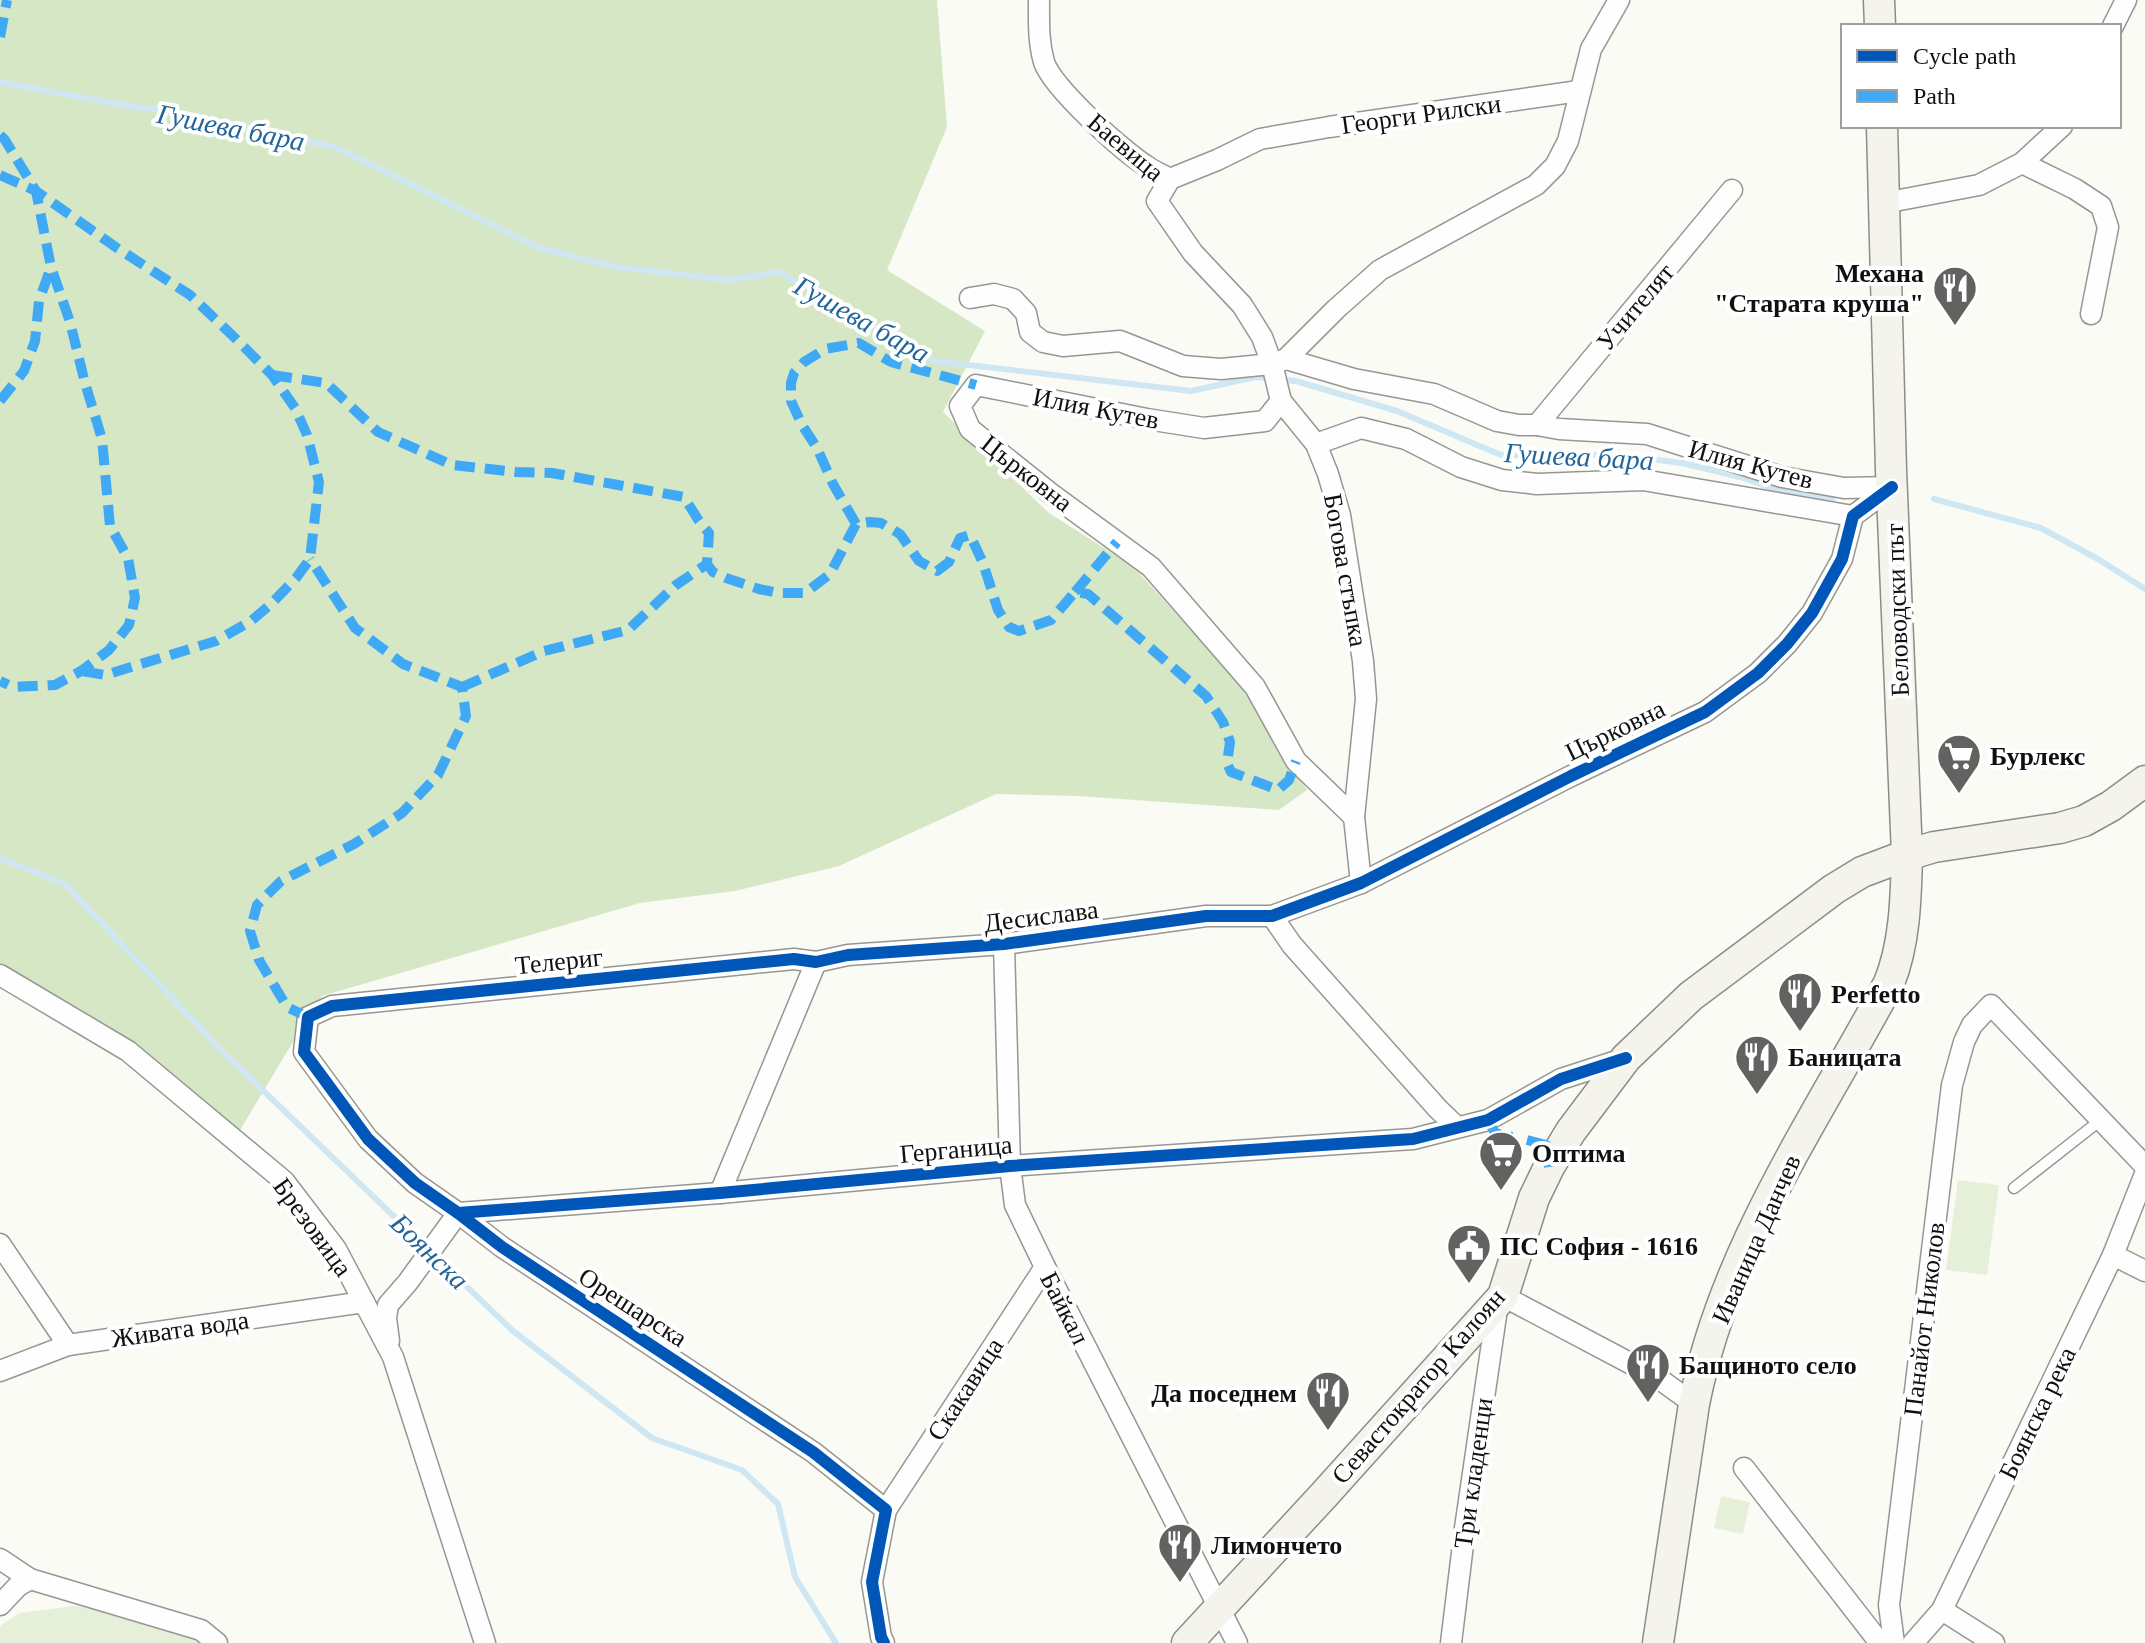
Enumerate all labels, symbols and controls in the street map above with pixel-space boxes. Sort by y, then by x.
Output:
legend [1841,24,2121,128]
text: Cycle path [1913,43,2016,69]
text: Path [1913,83,1956,109]
street label: Георги Рилски [1339,89,1503,140]
water label: Гушева бара [153,98,307,157]
street label: Баевица [1082,107,1170,188]
street label: Учителят [1591,258,1680,357]
place label: Механа "Старата круша" [1714,259,1924,318]
restaurant icon: Механа "Старата круша" [1931,264,1979,327]
water label: Гушева бара [788,269,935,369]
street label: Илия Кутев [1030,382,1161,435]
street label: Църковна [976,429,1078,518]
street label: Илия Кутев [1685,434,1816,495]
water label: Гушева бара [1502,437,1655,476]
street label: Богова стъпка [1318,491,1373,649]
street label: Беловодски път [1880,523,1915,697]
street label: Църковна [1561,694,1670,767]
supermarket icon: Бурлекс [1935,732,1983,795]
place label: Бурлекс [1990,742,2085,771]
street label: Десислава [982,895,1100,938]
street label: Телериг [514,942,605,981]
restaurant icon: Perfetto [1776,970,1824,1033]
place label: Perfetto [1831,980,1920,1009]
restaurant icon: Баницата [1733,1033,1781,1096]
place label: Баницата [1788,1043,1902,1072]
supermarket icon: Оптима [1477,1129,1525,1192]
street label: Герганица [898,1130,1014,1169]
place label: Оптима [1532,1139,1626,1168]
street label: Иваница Данчев [1706,1150,1807,1328]
street label: Брезовица [267,1172,358,1283]
water label: Боянска [384,1206,475,1296]
street label: Панайот Николов [1898,1220,1951,1418]
public building icon: ПС София - 1616 [1445,1222,1493,1285]
place label: ПС София - 1616 [1500,1232,1698,1261]
street label: Орешарска [573,1262,693,1353]
street label: Байкал [1034,1267,1095,1349]
street label: Севастократор Калоян [1326,1283,1511,1490]
street label: Живата вода [109,1305,251,1354]
street label: Скакавица [922,1332,1010,1446]
restaurant icon: Бащиното село [1624,1341,1672,1404]
street label: Боянска река [1993,1342,2082,1484]
place label: Бащиното село [1679,1351,1857,1380]
restaurant icon: Да поседнем [1304,1369,1352,1432]
place label: Да поседнем [1151,1379,1297,1408]
street label: Три кладенци [1449,1396,1498,1550]
restaurant icon: Лимончето [1156,1521,1204,1584]
place label: Лимончето [1211,1531,1342,1560]

